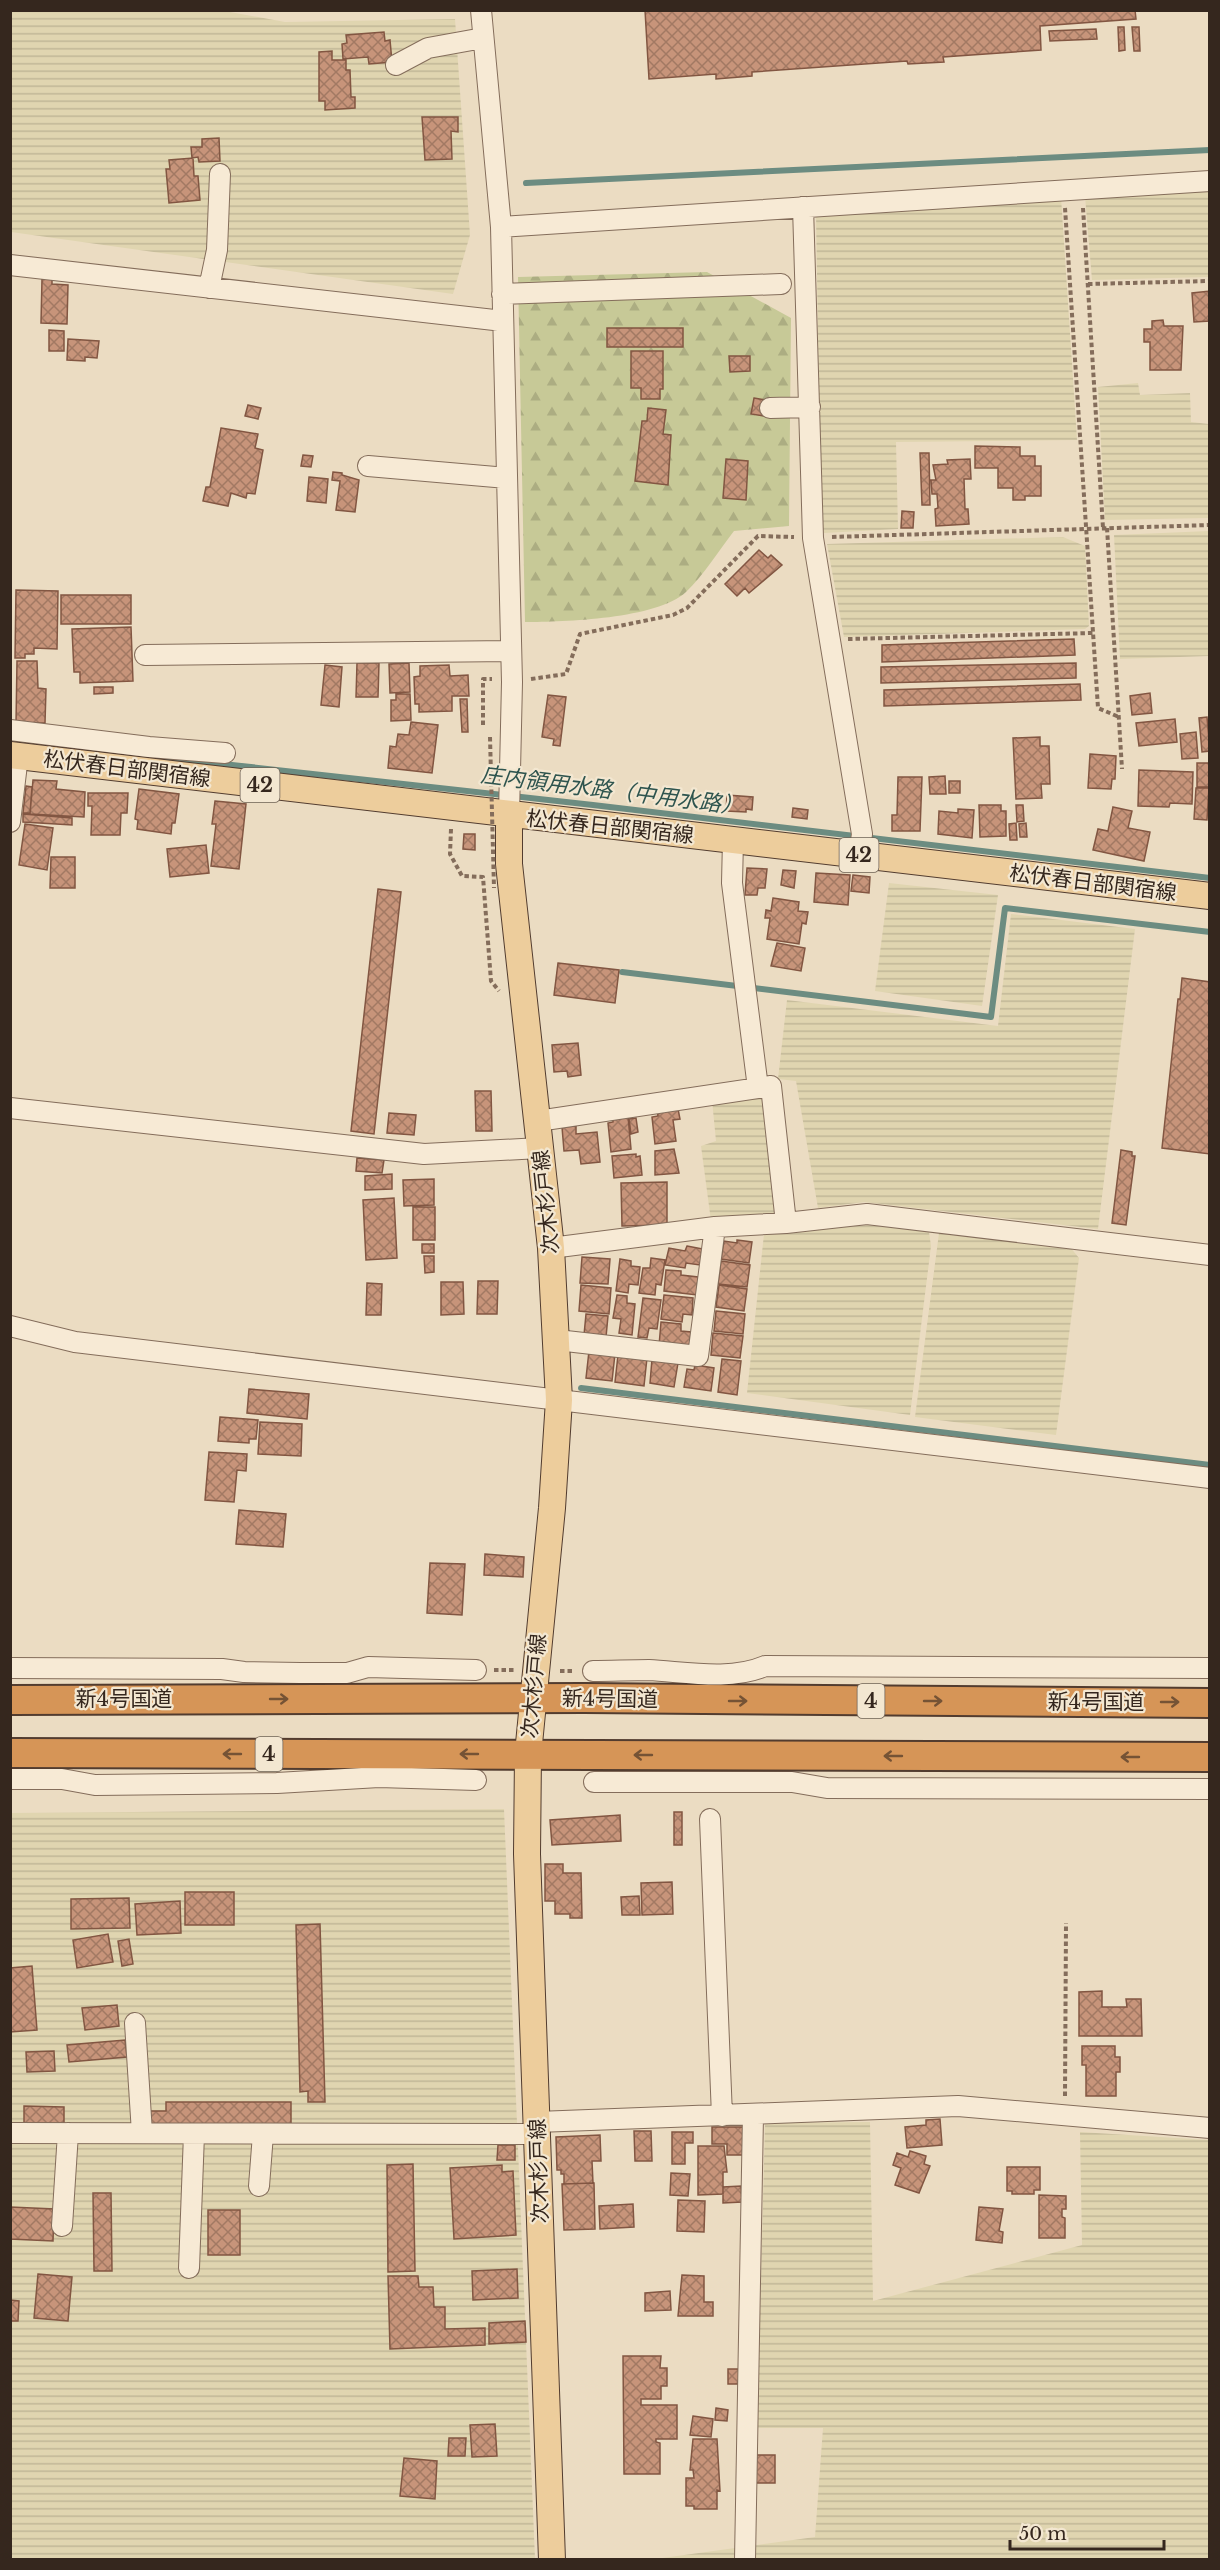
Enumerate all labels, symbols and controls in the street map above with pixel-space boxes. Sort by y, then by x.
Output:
street label: 松伏春日部関宿線 [42,746,212,792]
water label: 庄内領用水路（中用水路） [479,761,745,820]
road number: 42 [240,768,280,802]
street label: 松伏春日部関宿線 [525,805,695,849]
road number: 42 [840,838,878,872]
street label: 松伏春日部関宿線 [1008,860,1178,906]
street label: 次木杉戸線 [528,1148,564,1256]
street label: 次木杉戸線 [516,1633,552,1739]
road number: 4 [858,1684,884,1718]
street label: 新4号国道 [562,1685,658,1713]
street label: 新4号国道 [76,1686,172,1712]
street label: 新4号国道 [1048,1689,1144,1715]
one-way arrow [268,1693,288,1705]
one-way arrow [727,1695,747,1707]
one-way arrow [922,1696,942,1707]
one-way arrow [1159,1696,1179,1708]
road number: 4 [256,1737,282,1771]
one-way arrow [223,1748,243,1760]
one-way arrow [460,1748,480,1760]
one-way arrow [634,1749,654,1761]
one-way arrow [884,1750,904,1762]
one-way arrow [1121,1751,1141,1763]
street label: 次木杉戸線 [524,2118,554,2224]
scale bar [1010,2513,1164,2551]
text: 50 m [1019,2523,1067,2545]

